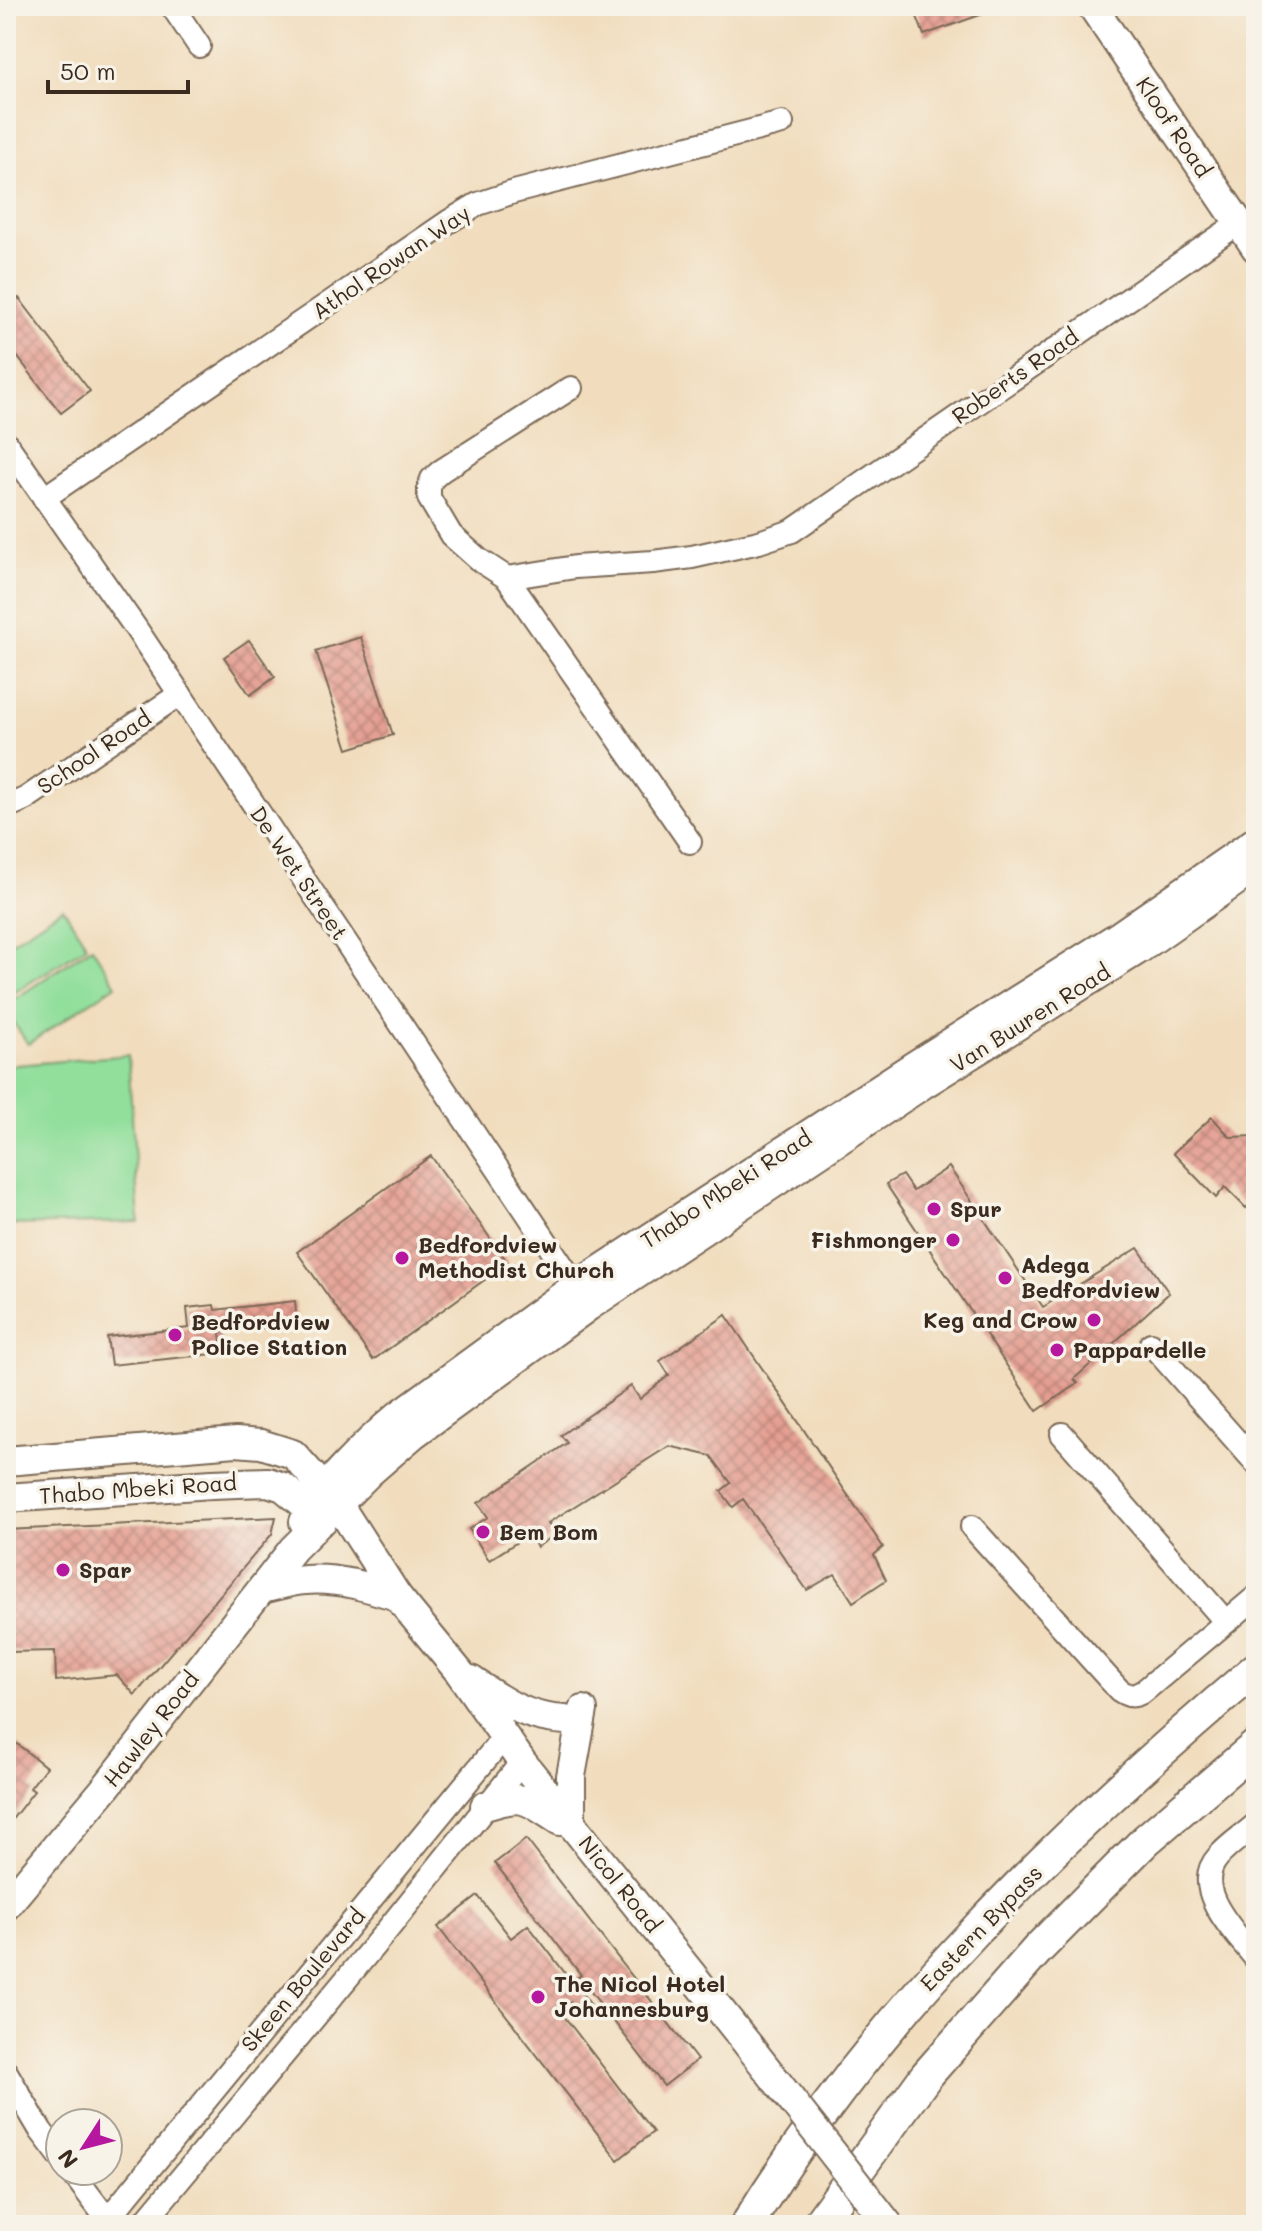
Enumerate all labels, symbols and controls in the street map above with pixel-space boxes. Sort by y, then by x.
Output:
scale bar [48,44,188,94]
text: 50 m [60,55,116,86]
street label: Kloof Road [1130,71,1219,183]
street label: Athol Rowan Way [306,198,475,325]
street label: Roberts Road [946,321,1084,430]
street label: School Road [31,703,156,800]
street label: De Wet Street [244,800,355,945]
street label: Van Buuren Road [944,957,1115,1078]
street label: Thabo Mbeki Road [635,1123,817,1255]
place label: Spur [950,1194,1002,1223]
marker: Spur [925,1200,943,1218]
place label: Fishmonger [810,1225,937,1254]
place label: Bedfordview Methodist Church [418,1230,614,1284]
marker: Fishmonger [944,1231,962,1249]
marker: Bedfordview Methodist Church [393,1249,411,1267]
place label: Adega Bedfordview [1021,1250,1160,1304]
marker: Adega Bedfordview [996,1269,1014,1287]
place label: Keg and Crow [923,1305,1078,1334]
place label: Bedfordview Police Station [191,1307,347,1361]
marker: Keg and Crow [1085,1311,1103,1329]
marker: Bedfordview Police Station [166,1326,184,1344]
place label: Pappardelle [1073,1335,1206,1364]
marker: Pappardelle [1048,1341,1066,1359]
street label: Thabo Mbeki Road [38,1467,238,1510]
place label: Bem Bom [499,1517,598,1546]
marker: Bem Bom [474,1523,492,1541]
place label: Spar [79,1555,132,1584]
marker: Spar [54,1561,72,1579]
street label: Hawley Road [96,1665,205,1792]
street label: Nicol Road [573,1829,668,1938]
street label: Eastern Bypass [913,1858,1048,1997]
street label: Skeen Boulevard [234,1902,371,2057]
place label: The Nicol Hotel Johannesburg [554,1969,725,2023]
marker: The Nicol Hotel Johannesburg [529,1988,547,2006]
north arrow [44,2107,124,2187]
text: N [51,2144,84,2174]

